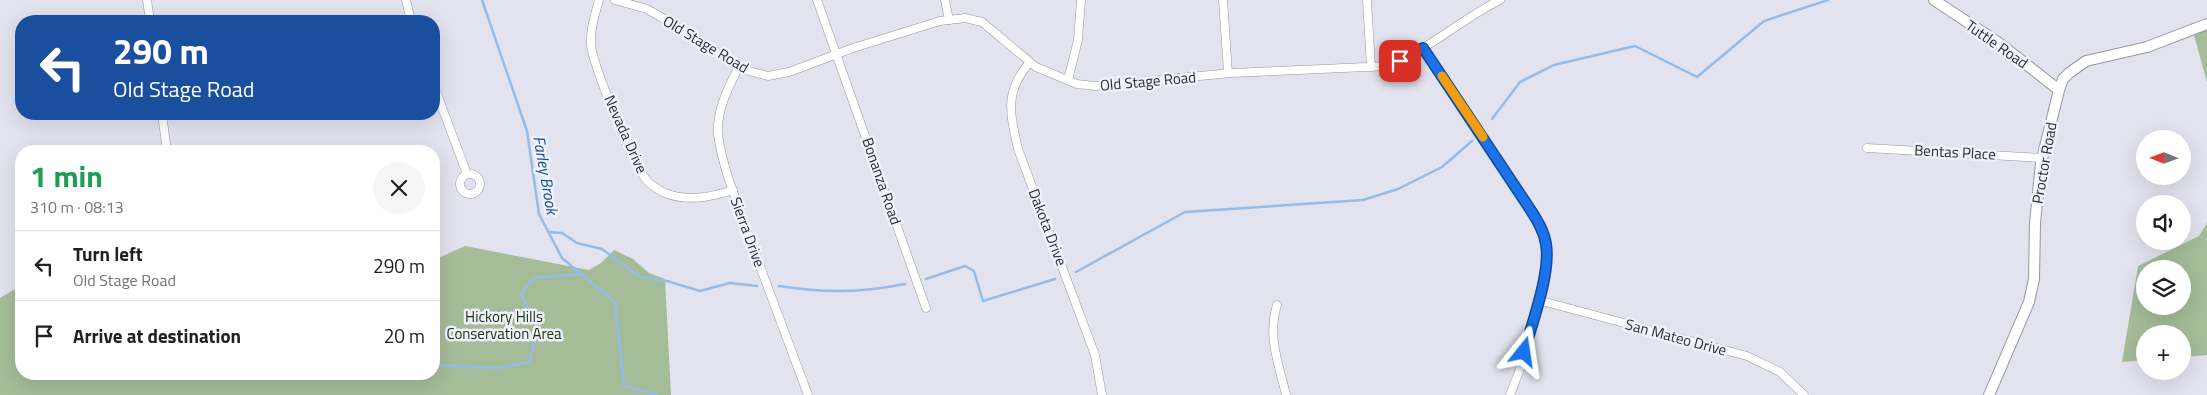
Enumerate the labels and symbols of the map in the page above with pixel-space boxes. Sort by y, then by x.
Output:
street label: Old Stage Road [659,9,753,79]
street label: Tuttle Road [1961,14,2033,74]
pin [1379,40,1421,82]
street label: Old Stage Road [1099,65,1197,97]
street label: Nevada Drive [598,91,654,177]
street label: Proctor Road [2026,120,2062,206]
north arrow [2136,130,2191,185]
water label: Farley Brook [527,134,565,218]
street label: Bonanza Road [856,134,908,228]
street label: Bentas Place [1914,138,1996,166]
street label: Dakota Drive [1023,185,1073,269]
street label: Sierra Drive [725,194,771,270]
park label: Hickory Hills Conservation Area [446,305,562,345]
street label: San Mateo Drive [1623,312,1729,362]
position arrow [1497,325,1549,377]

